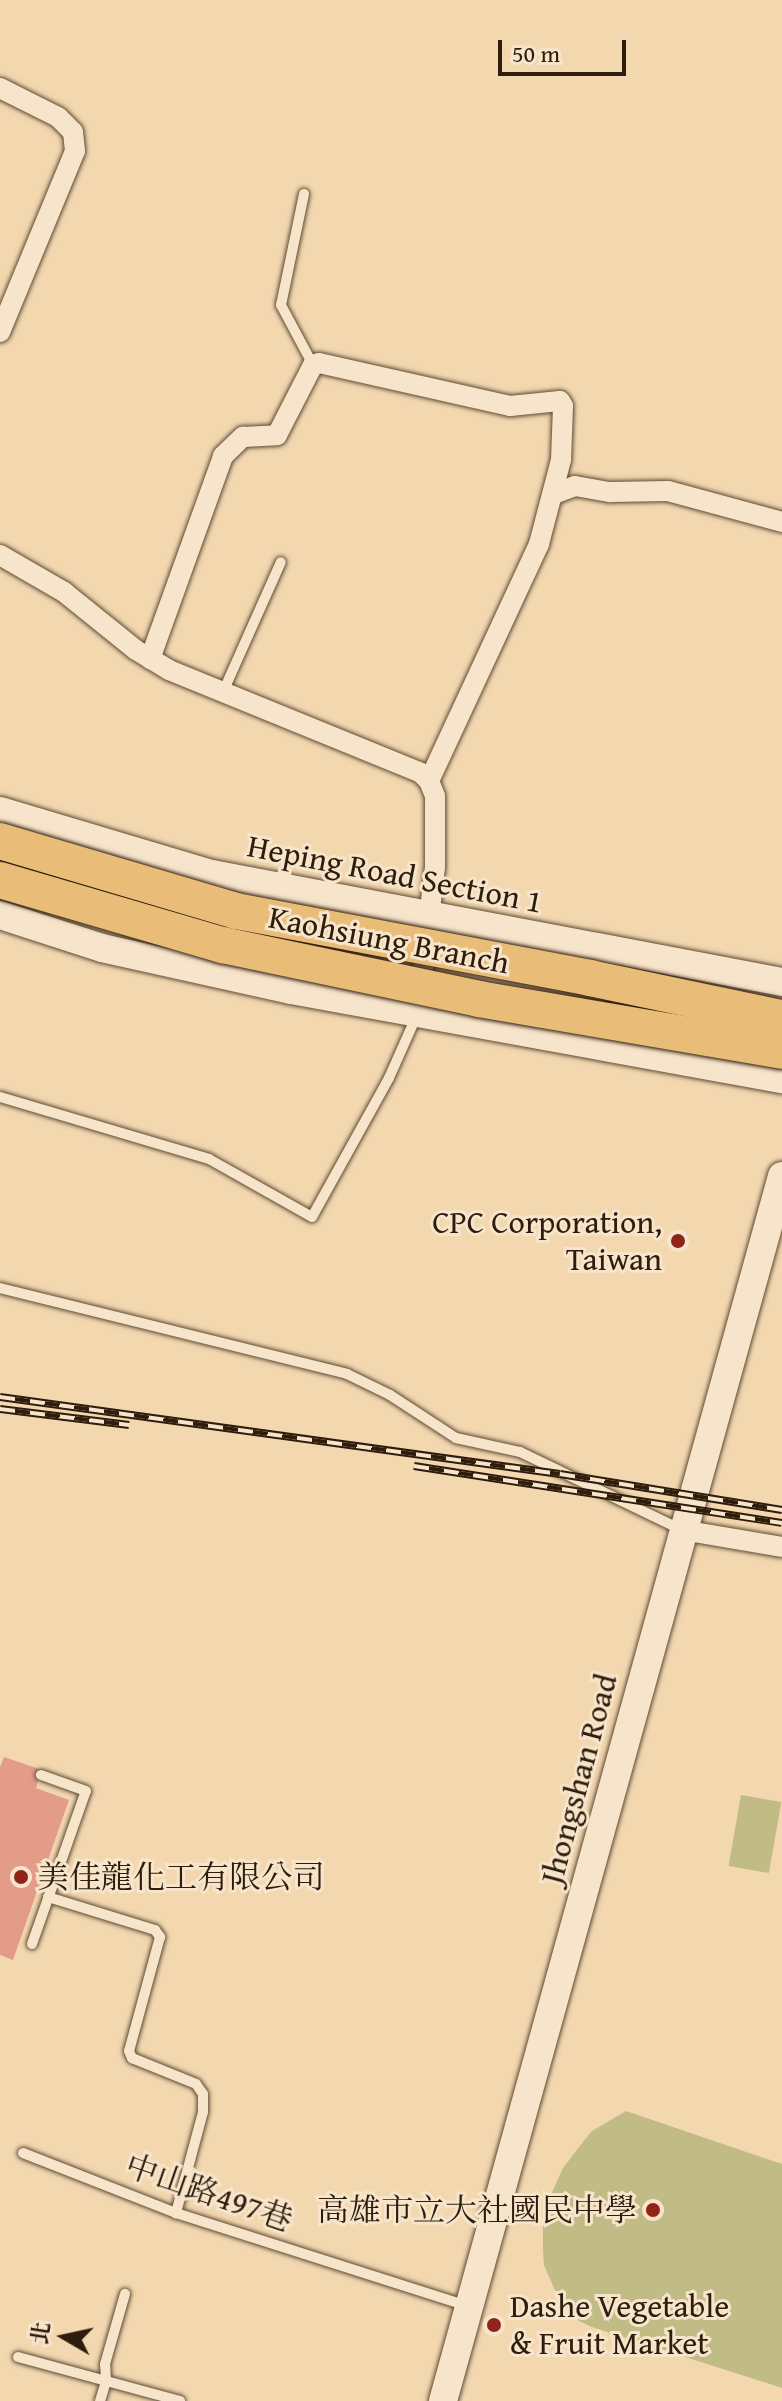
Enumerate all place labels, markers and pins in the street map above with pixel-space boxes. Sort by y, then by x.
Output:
place label: CPC Corporation, Taiwan [432,1204,662,1279]
marker: CPC Corporation, Taiwan [669,1232,687,1250]
place label: 美佳龍化工有限公司 [37,1858,325,1896]
marker: 美佳龍化工有限公司 [12,1868,30,1886]
place label: 高雄市立大社國民中學 [317,2191,637,2229]
marker: 高雄市立大社國民中學 [644,2201,662,2219]
place label: Dashe Vegetable & Fruit Market [510,2288,729,2363]
marker: Dashe Vegetable & Fruit Market [485,2316,503,2334]

